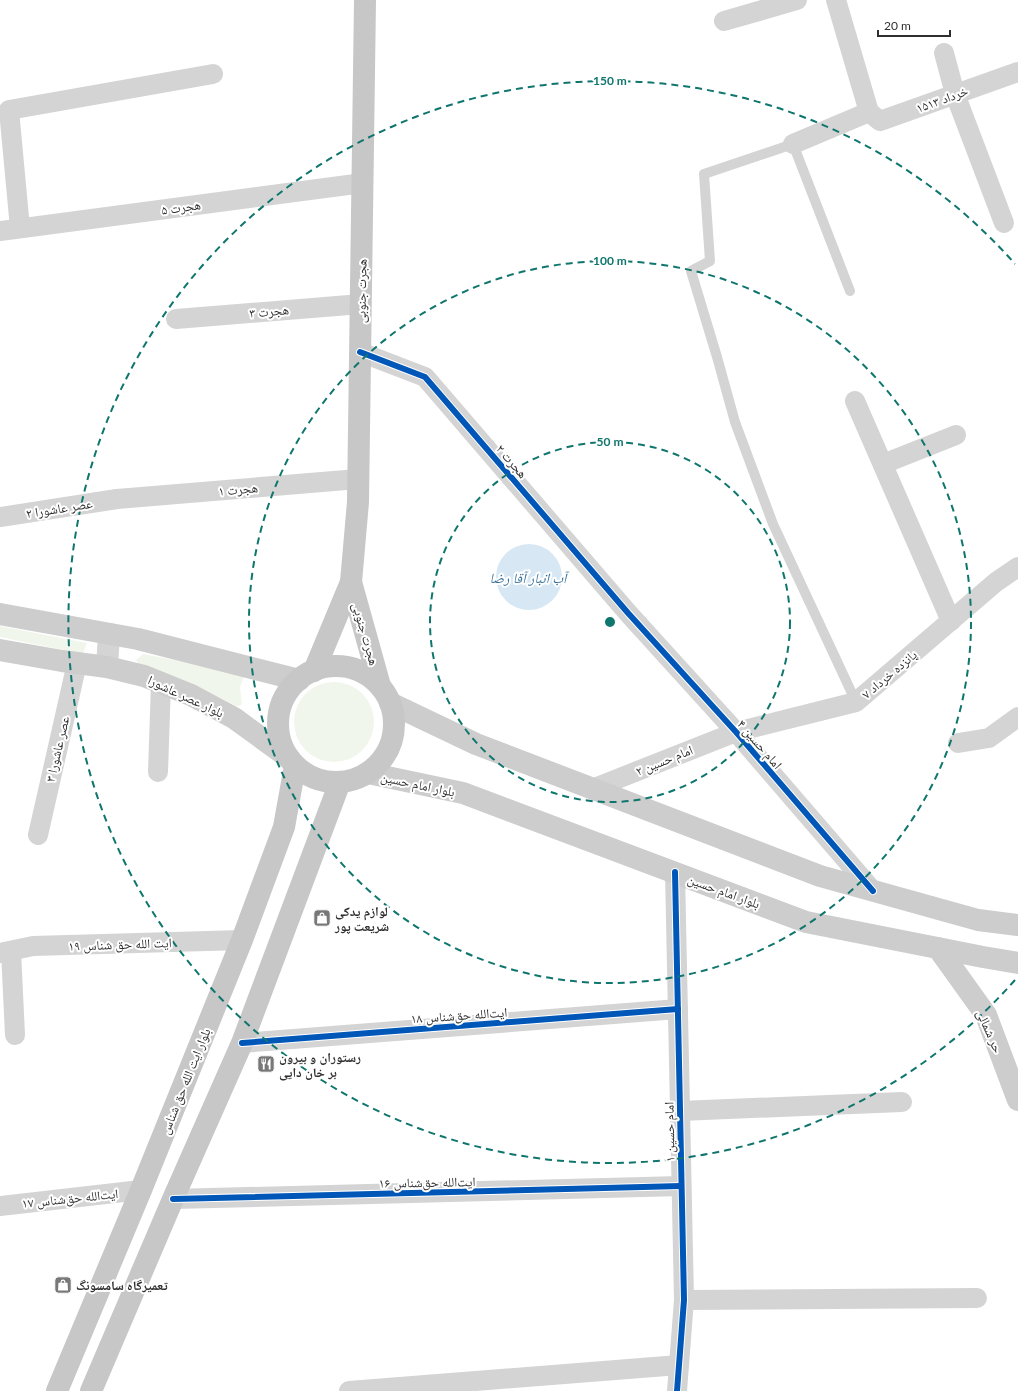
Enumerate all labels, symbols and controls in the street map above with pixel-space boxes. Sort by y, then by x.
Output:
scale bar [878,12,950,38]
text: 20 m [884,18,911,33]
text: 150 m [593,73,627,88]
street label: ۱۵خرداد ۱۳ [914,82,970,117]
street label: هجرت ۵ [160,196,202,219]
text: 100 m [593,253,627,268]
street label: هجرت جنوبی [352,259,371,323]
street label: هجرت ۳ [249,301,290,322]
text: 50 m [597,434,623,449]
street label: هجرت ۲ [492,441,531,482]
street label: هجرت ۱ [218,479,259,500]
street label: عصر عاشورا ۲ [25,495,94,522]
water label: آب انبار آقا رضا [490,569,570,586]
street label: هجرت جنوبی [348,601,383,668]
centre of rings [603,615,617,629]
street label: پانزده خرداد ۷ [858,646,921,703]
street label: بلوار عصر عاشورا [145,671,227,722]
street label: عصر عاشورا ۳ [42,714,73,784]
street label: امام حسین ۴ [733,716,786,773]
street label: امام حسین ۲ [633,741,695,780]
street label: بلوار امام حسین [379,768,457,801]
street label: بلوار امام حسین [685,871,762,912]
place label: لوازم یدکی شریعت پور [334,903,389,935]
shop icon: لوازم یدکی شریعت پور [312,908,332,928]
street label: ایت الله حق شناس ۱۹ [68,934,172,955]
street label: ایت‌الله حق‌شناس ۱۸ [410,1004,508,1027]
street label: حر شمالی [972,1007,1007,1056]
street label: بلوار ایت الله حق شناس [156,1026,214,1137]
place label: رستوران و بیرون بر خان دایی [279,1049,361,1081]
restaurant icon: رستوران و بیرون بر خان دایی [256,1054,276,1074]
street label: امام حسین ۱ [660,1102,679,1162]
street label: ایت‌الله حق‌شناس ۱۶ [378,1173,476,1192]
street label: ایت‌الله حق‌شناس ۱۷ [21,1185,119,1212]
shop icon: تعمیرگاه سامسونگ [53,1275,73,1295]
place label: تعمیرگاه سامسونگ [76,1277,168,1293]

